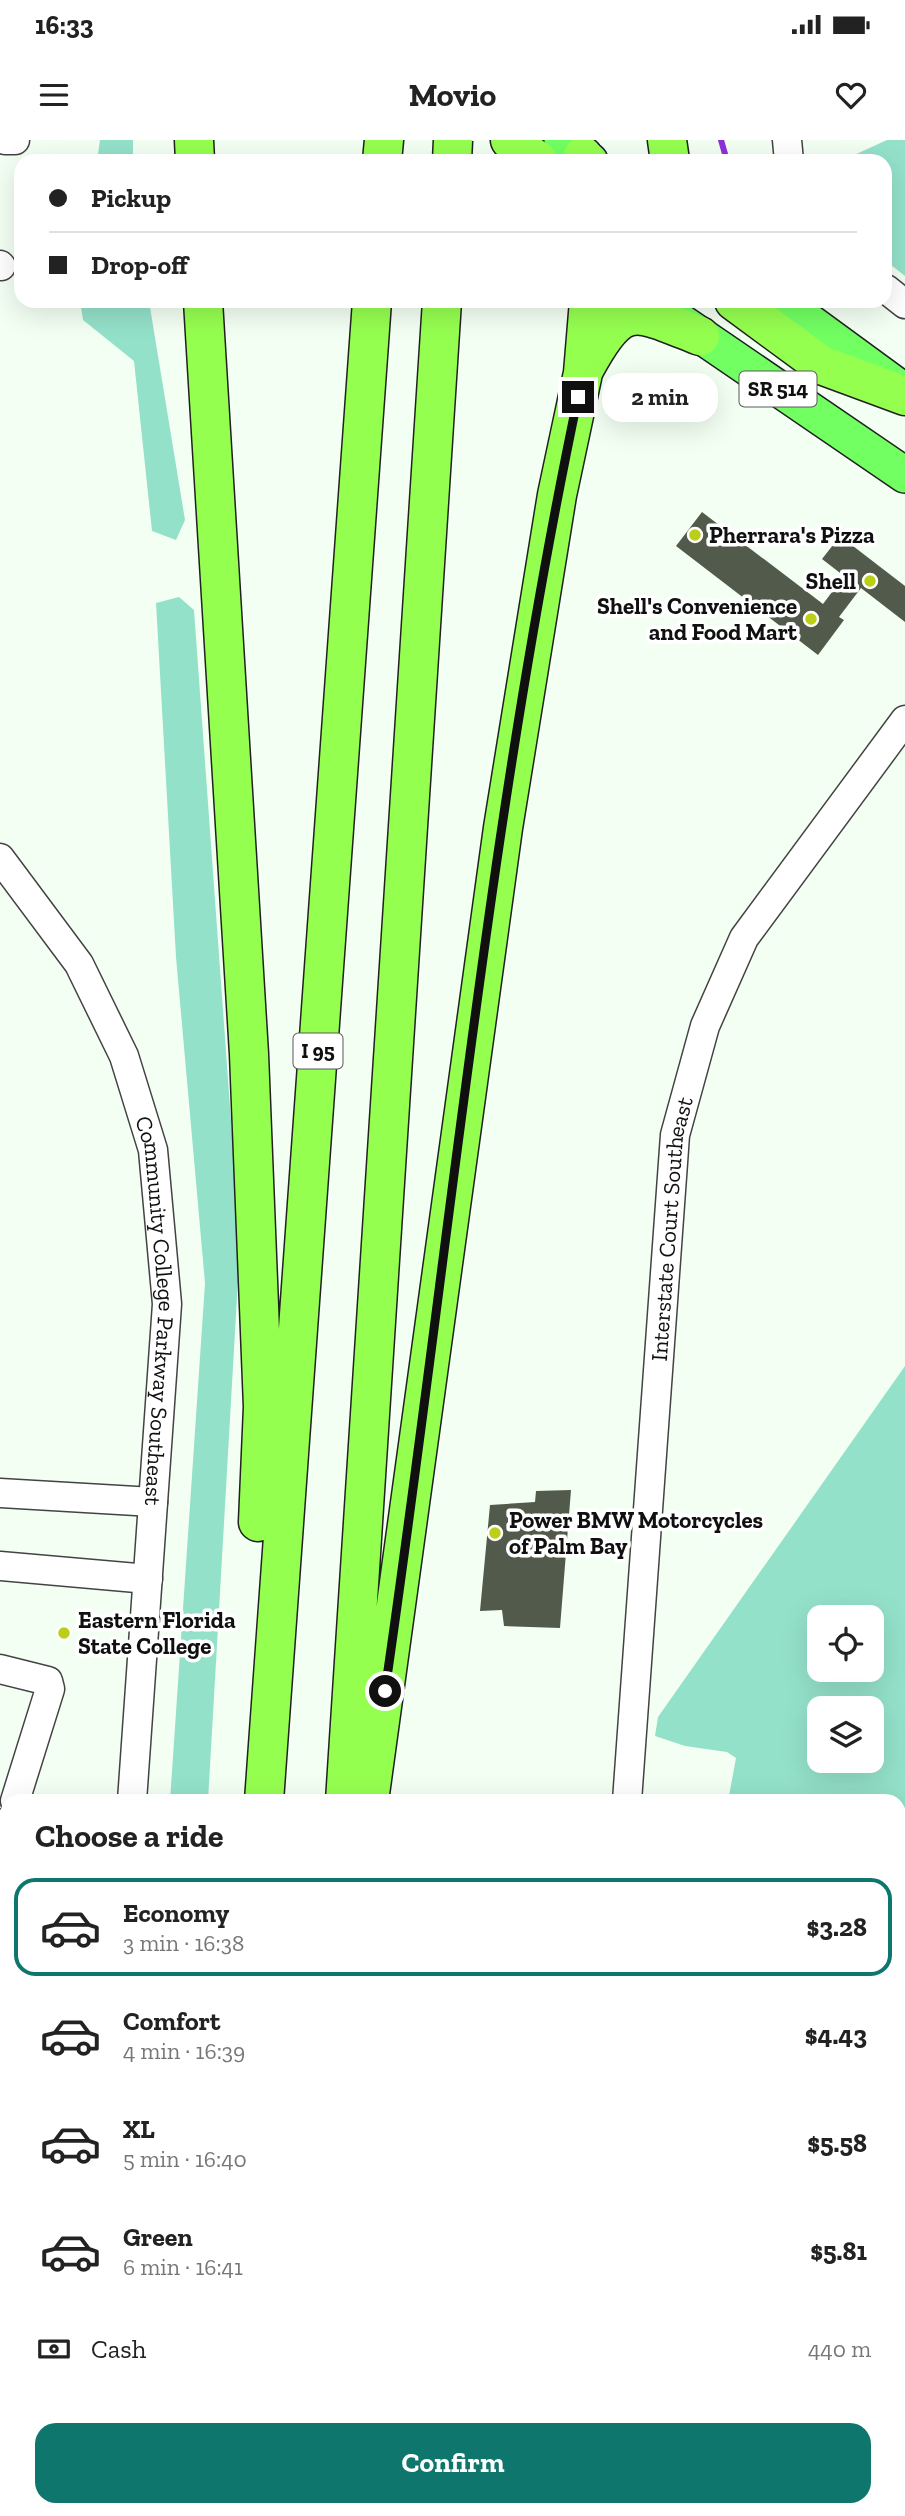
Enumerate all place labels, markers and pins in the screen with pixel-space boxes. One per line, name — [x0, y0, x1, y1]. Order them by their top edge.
place label: Pherrara's Pizza — [709, 521, 875, 549]
marker: Pherrara's Pizza — [687, 527, 703, 543]
place label: Shell — [806, 567, 856, 595]
marker: Shell — [862, 573, 878, 589]
place label: Shell's Convenience and Food Mart — [597, 592, 798, 646]
marker: Shell's Convenience and Food Mart — [803, 611, 819, 627]
place label: Power BMW Motorcycles of Palm Bay — [509, 1506, 763, 1560]
marker: Power BMW Motorcycles of Palm Bay — [487, 1525, 503, 1541]
place label: Eastern Florida State College — [78, 1606, 236, 1660]
marker: Eastern Florida State College — [56, 1625, 72, 1641]

